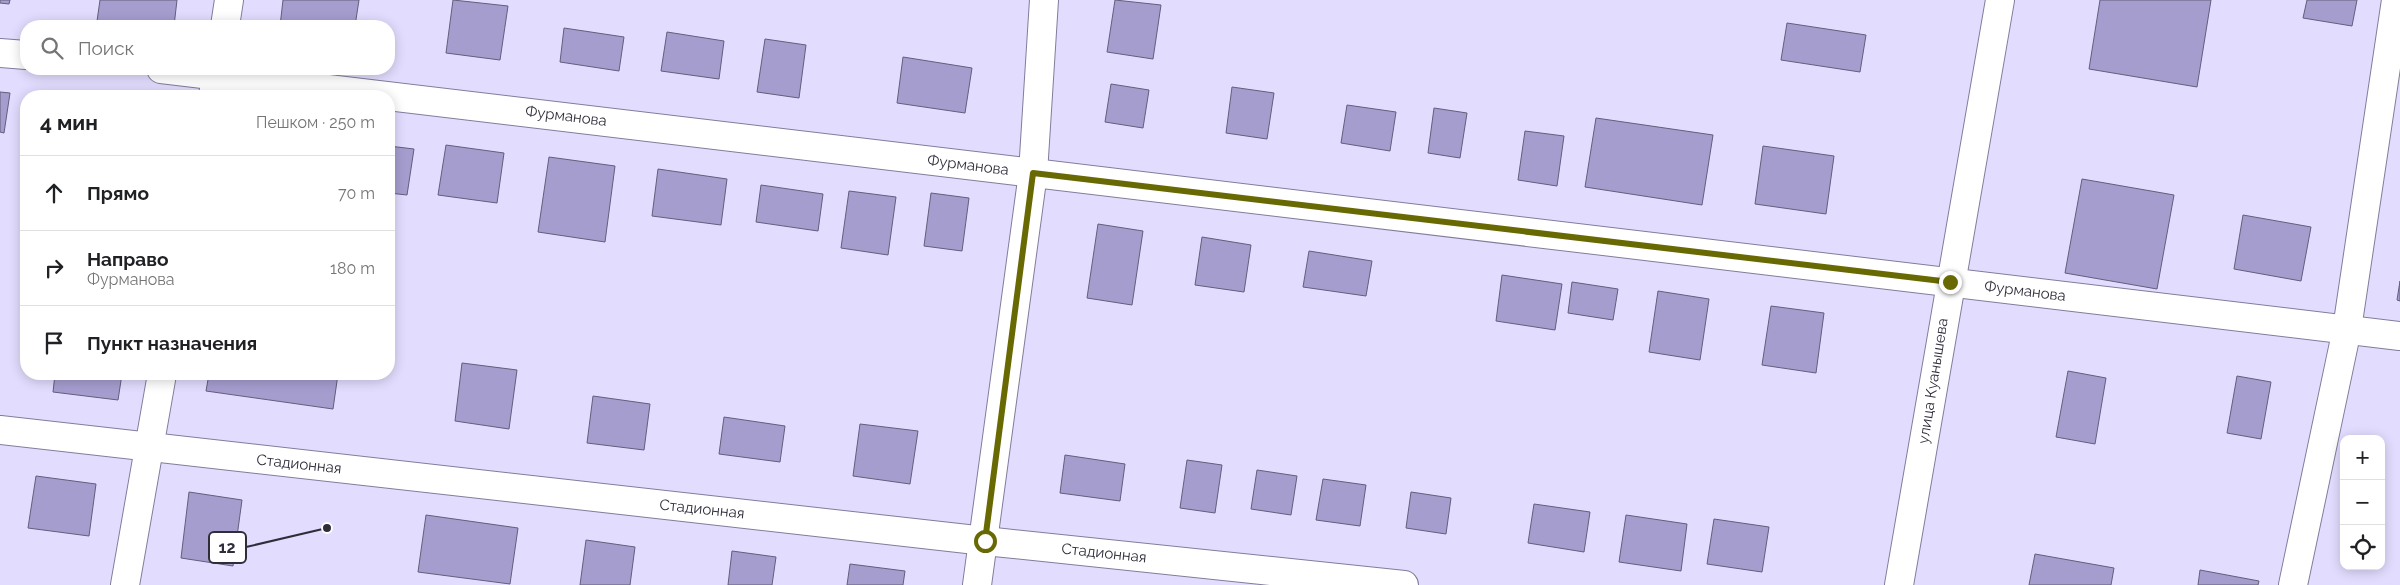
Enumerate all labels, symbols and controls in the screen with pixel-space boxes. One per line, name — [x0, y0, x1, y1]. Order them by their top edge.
search box — [20, 20, 395, 75]
icon: search — [38, 34, 66, 62]
text: Поиск — [78, 37, 134, 59]
street label: Фурманова — [524, 102, 608, 130]
text: 4 мин — [40, 110, 98, 135]
text: Пешком · 250 m — [256, 113, 375, 132]
street label: Фурманова — [926, 151, 1010, 179]
icon: ahead — [40, 179, 68, 207]
text: Прямо — [87, 182, 149, 204]
text: 70 m — [338, 184, 375, 203]
text: Направо — [87, 248, 168, 270]
icon: right — [40, 254, 68, 282]
text: 180 m — [330, 259, 375, 278]
text: Фурманова — [87, 270, 175, 289]
route end — [1939, 271, 1962, 294]
street label: Фурманова — [1983, 277, 2067, 305]
street label: улица Куанышева — [1914, 317, 1952, 445]
icon: arrive — [40, 329, 68, 357]
text: Пункт назначения — [87, 332, 257, 354]
map controls — [2340, 435, 2385, 570]
button: + — [2340, 435, 2385, 480]
street label: Стадионная — [256, 451, 342, 477]
button: − — [2340, 480, 2385, 525]
street label: Стадионная — [659, 496, 745, 522]
button: locate — [2340, 525, 2385, 570]
route start — [974, 530, 997, 553]
callout: 12 — [209, 532, 246, 563]
text: 12 — [219, 538, 235, 557]
street label: Стадионная — [1061, 540, 1147, 566]

